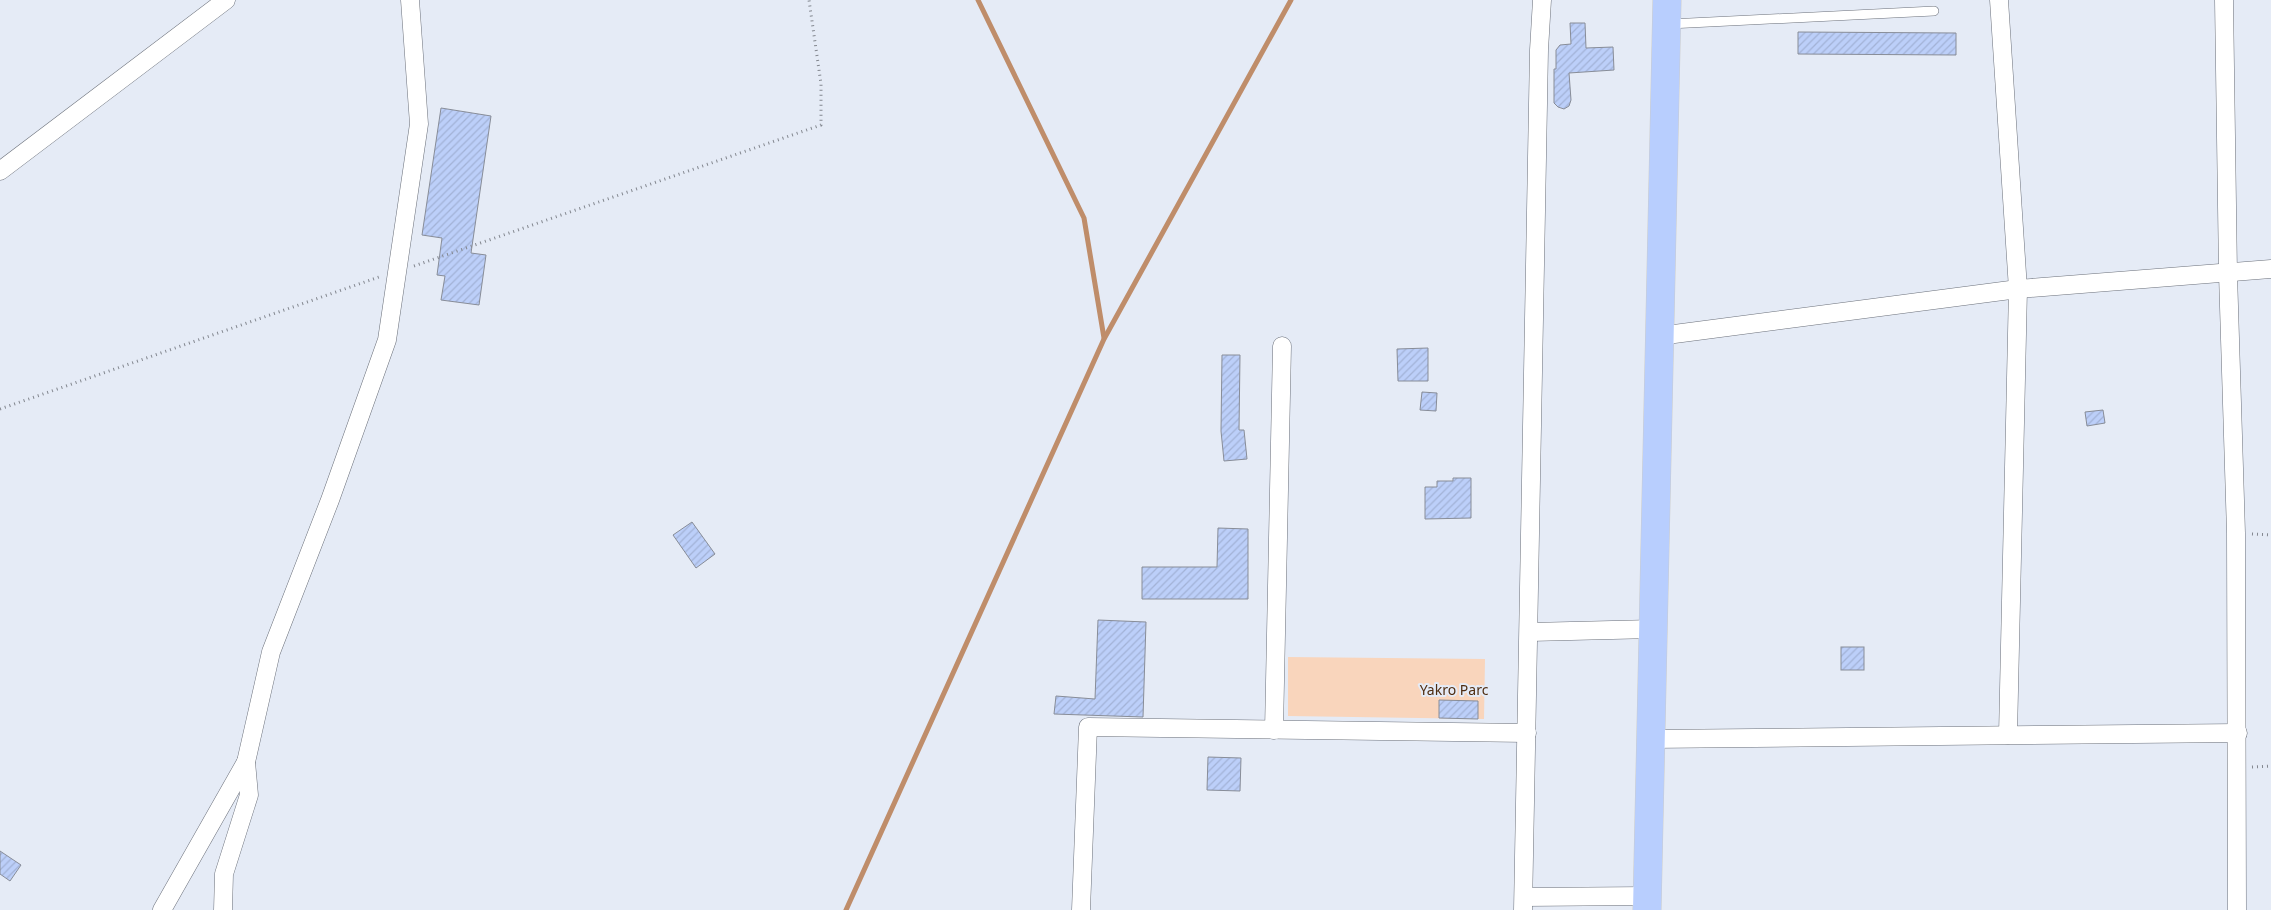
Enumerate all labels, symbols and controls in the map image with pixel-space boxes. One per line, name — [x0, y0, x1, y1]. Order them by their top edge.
park label: Yakro Parc — [1420, 680, 1489, 699]

